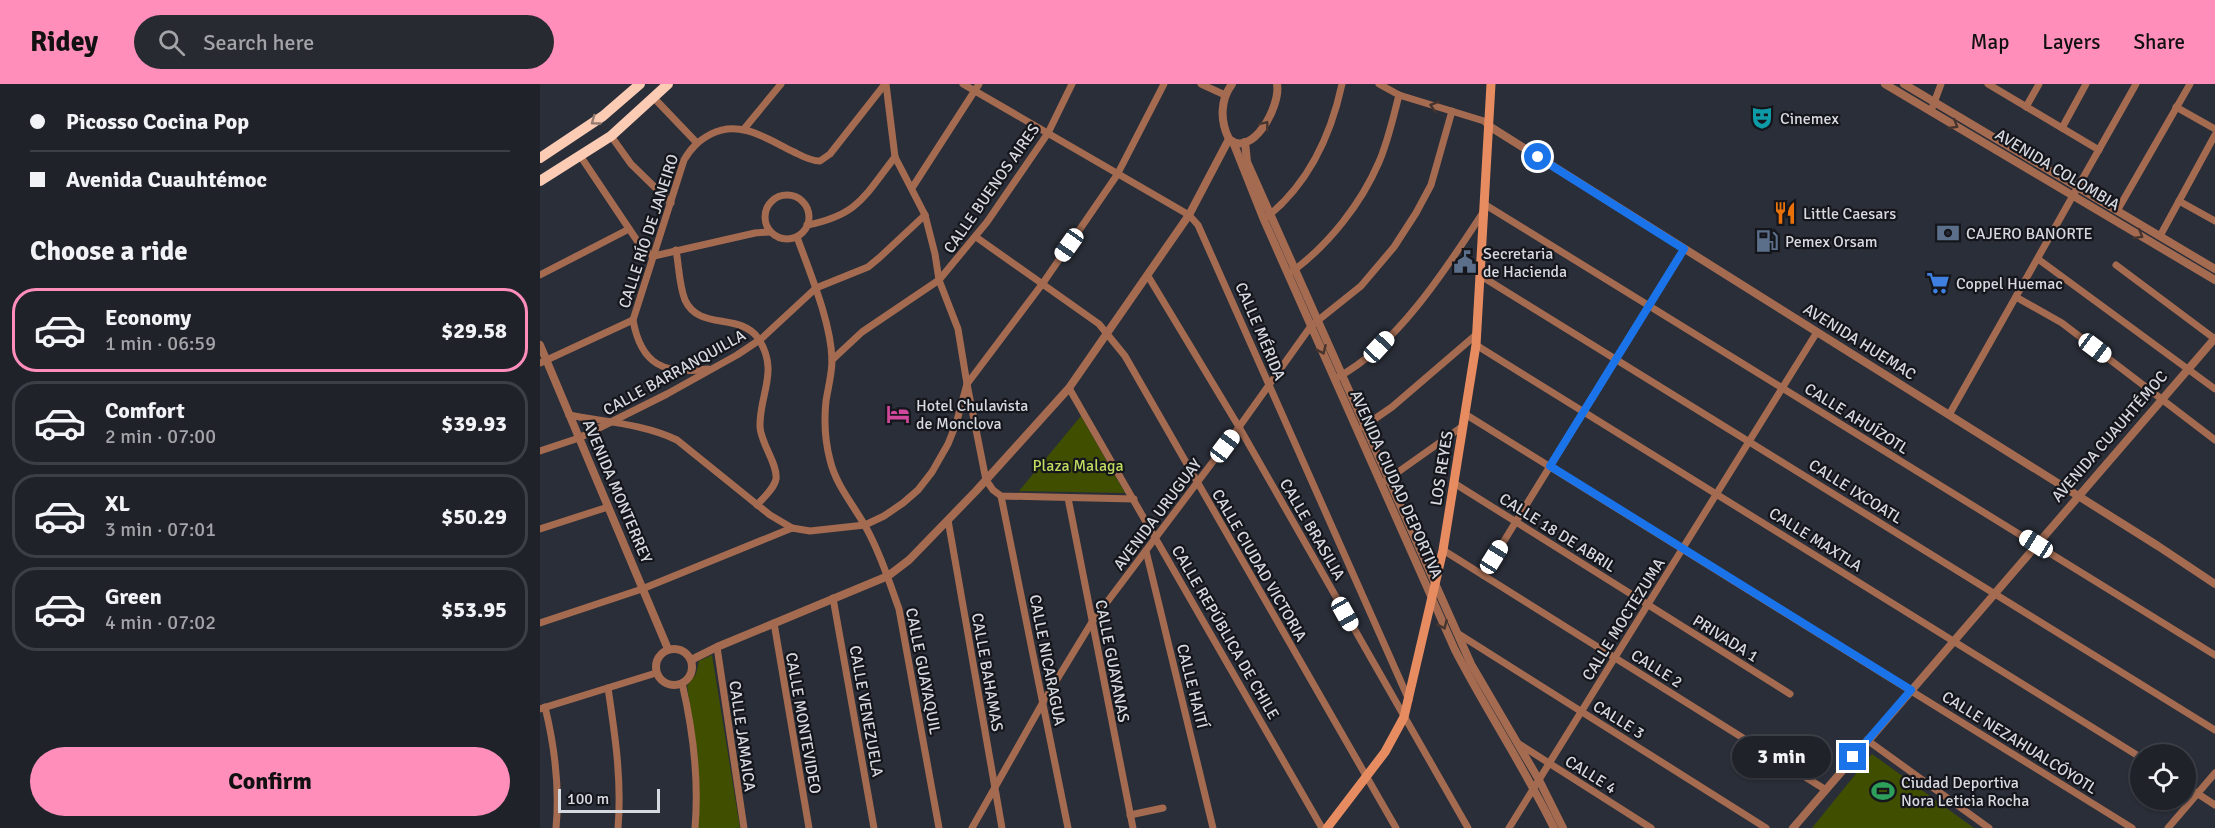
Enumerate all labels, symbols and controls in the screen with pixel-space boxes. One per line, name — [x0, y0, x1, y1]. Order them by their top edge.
search box — [134, 15, 554, 69]
text: Ridey — [30, 25, 98, 59]
icon: search — [155, 26, 188, 59]
text: Search here — [203, 29, 314, 56]
text: Map — [1971, 29, 2009, 55]
text: Layers — [2042, 29, 2100, 55]
text: Share — [2133, 29, 2185, 55]
one-way arrow — [1430, 101, 1440, 113]
theatre icon: Cinemex — [1749, 105, 1775, 131]
text: Picosso Cocina Pop — [66, 108, 249, 135]
place label: Cinemex — [1780, 109, 1839, 129]
one-way arrow — [591, 114, 602, 125]
one-way arrow — [1948, 117, 1958, 129]
street label: CALLE BUENOS AIRES — [940, 120, 1044, 257]
one-way arrow — [1257, 120, 1268, 131]
street label: AVENIDA COLOMBIA — [1992, 125, 2124, 215]
route start — [1524, 143, 1551, 170]
street label: CALLE RÍO DE JANEIRO — [615, 152, 683, 311]
text: Avenida Cuauhtémoc — [66, 166, 267, 193]
restaurant icon: Little Caesars — [1772, 200, 1798, 226]
place label: Little Caesars — [1803, 204, 1896, 224]
bank icon: CAJERO BANORTE — [1935, 220, 1961, 246]
place label: CAJERO BANORTE — [1966, 224, 2093, 244]
car — [1051, 225, 1087, 265]
fuel station icon: Pemex Orsam — [1754, 228, 1780, 254]
one-way arrow — [2133, 228, 2143, 239]
place label: Pemex Orsam — [1785, 232, 1878, 252]
text: Choose a ride — [30, 235, 188, 268]
place label: Secretaria de Hacienda — [1483, 244, 1567, 282]
public building icon: Secretaria de Hacienda — [1452, 249, 1478, 275]
supermarket icon: Coppel Huemac — [1925, 270, 1951, 296]
place label: Coppel Huemac — [1956, 274, 2063, 294]
street label: CALLE MÉRIDA — [1230, 279, 1290, 384]
street label: AVENIDA HUEMAC — [1799, 299, 1920, 385]
icon: car — [33, 303, 87, 357]
text: Economy — [105, 304, 191, 331]
text: $29.58 — [441, 317, 507, 344]
street label: CALLE BARRANQUILLA — [600, 325, 749, 420]
car — [1360, 328, 1398, 366]
car — [2075, 330, 2115, 366]
text: 1 min · 06:59 — [105, 331, 216, 356]
one-way arrow — [1314, 344, 1326, 355]
street label: AVENIDA CUAUHTÉMOC — [2047, 367, 2172, 506]
street label: CALLE AHUÍZOTL — [1801, 379, 1912, 459]
street label: AVENIDA CIUDAD DEPORTIVA — [1345, 387, 1447, 582]
icon: car — [33, 396, 87, 450]
place label: Hotel Chulavista de Monclova — [916, 396, 1028, 434]
text: Comfort — [105, 397, 185, 424]
hotel icon: Hotel Chulavista de Monclova — [885, 401, 911, 427]
text: $39.93 — [441, 410, 507, 437]
street label: AVENIDA MONTERREY — [578, 417, 656, 566]
text: 2 min · 07:00 — [105, 424, 216, 449]
car — [1207, 426, 1243, 466]
street label: LOS REYES — [1426, 429, 1458, 507]
street label: AVENIDA URUGUAY — [1109, 455, 1206, 574]
street label: CALLE IXCOATL — [1805, 455, 1906, 529]
park label: Plaza Malaga — [1032, 456, 1124, 476]
street label: CALLE BRASILIA — [1275, 475, 1349, 584]
street label: CALLE CIUDAD VICTORIA — [1207, 486, 1311, 646]
icon: car — [33, 489, 87, 543]
street label: CALLE 18 DE ABRIL — [1495, 489, 1620, 577]
text: XL — [105, 490, 130, 517]
text: $50.29 — [441, 503, 507, 530]
street label: CALLE MAXTLA — [1765, 503, 1866, 577]
text: 3 min · 07:01 — [105, 517, 216, 542]
car — [2016, 527, 2056, 561]
car — [1477, 537, 1511, 577]
street label: CALLE REPÚBLICA DE CHILE — [1167, 542, 1283, 723]
street label: CALLE MOCTEZUMA — [1578, 554, 1670, 685]
icon: car — [33, 582, 87, 636]
text: Green — [105, 583, 162, 610]
street label: CALLE NICARAGUA — [1025, 593, 1070, 728]
car — [1328, 594, 1362, 634]
text: $53.95 — [441, 596, 507, 623]
street label: CALLE GUAYANAS — [1090, 598, 1134, 724]
street label: CALLE GUAYAQUIL — [901, 606, 945, 736]
text: 4 min · 07:02 — [105, 610, 216, 635]
street label: CALLE BAHAMAS — [967, 611, 1007, 733]
street label: PRIVADA 1 — [1689, 611, 1762, 667]
one-way arrow — [1436, 618, 1448, 629]
street label: CALLE HAITÍ — [1172, 642, 1212, 731]
street label: CALLE VENEZUELA — [845, 644, 887, 779]
street label: CALLE 2 — [1627, 645, 1686, 692]
street label: CALLE MONTEVIDEO — [781, 651, 825, 796]
street label: CALLE JAMAICA — [724, 679, 760, 793]
street label: CALLE NEZAHUALCÓYOTL — [1938, 687, 2101, 799]
street label: CALLE 3 — [1589, 696, 1648, 743]
callout: 3 min — [1733, 736, 1832, 778]
route end — [1839, 743, 1866, 770]
text: 3 min — [1757, 744, 1806, 769]
map controls — [2130, 744, 2196, 810]
button: locate — [2130, 744, 2196, 810]
button: Confirm — [30, 747, 510, 816]
street label: CALLE 4 — [1561, 751, 1620, 799]
place label: Ciudad Deportiva Nora Leticia Rocha — [1901, 773, 2029, 811]
sports icon: Ciudad Deportiva Nora Leticia Rocha — [1870, 778, 1896, 804]
scale bar — [558, 786, 660, 814]
text: 100 m — [567, 789, 609, 809]

